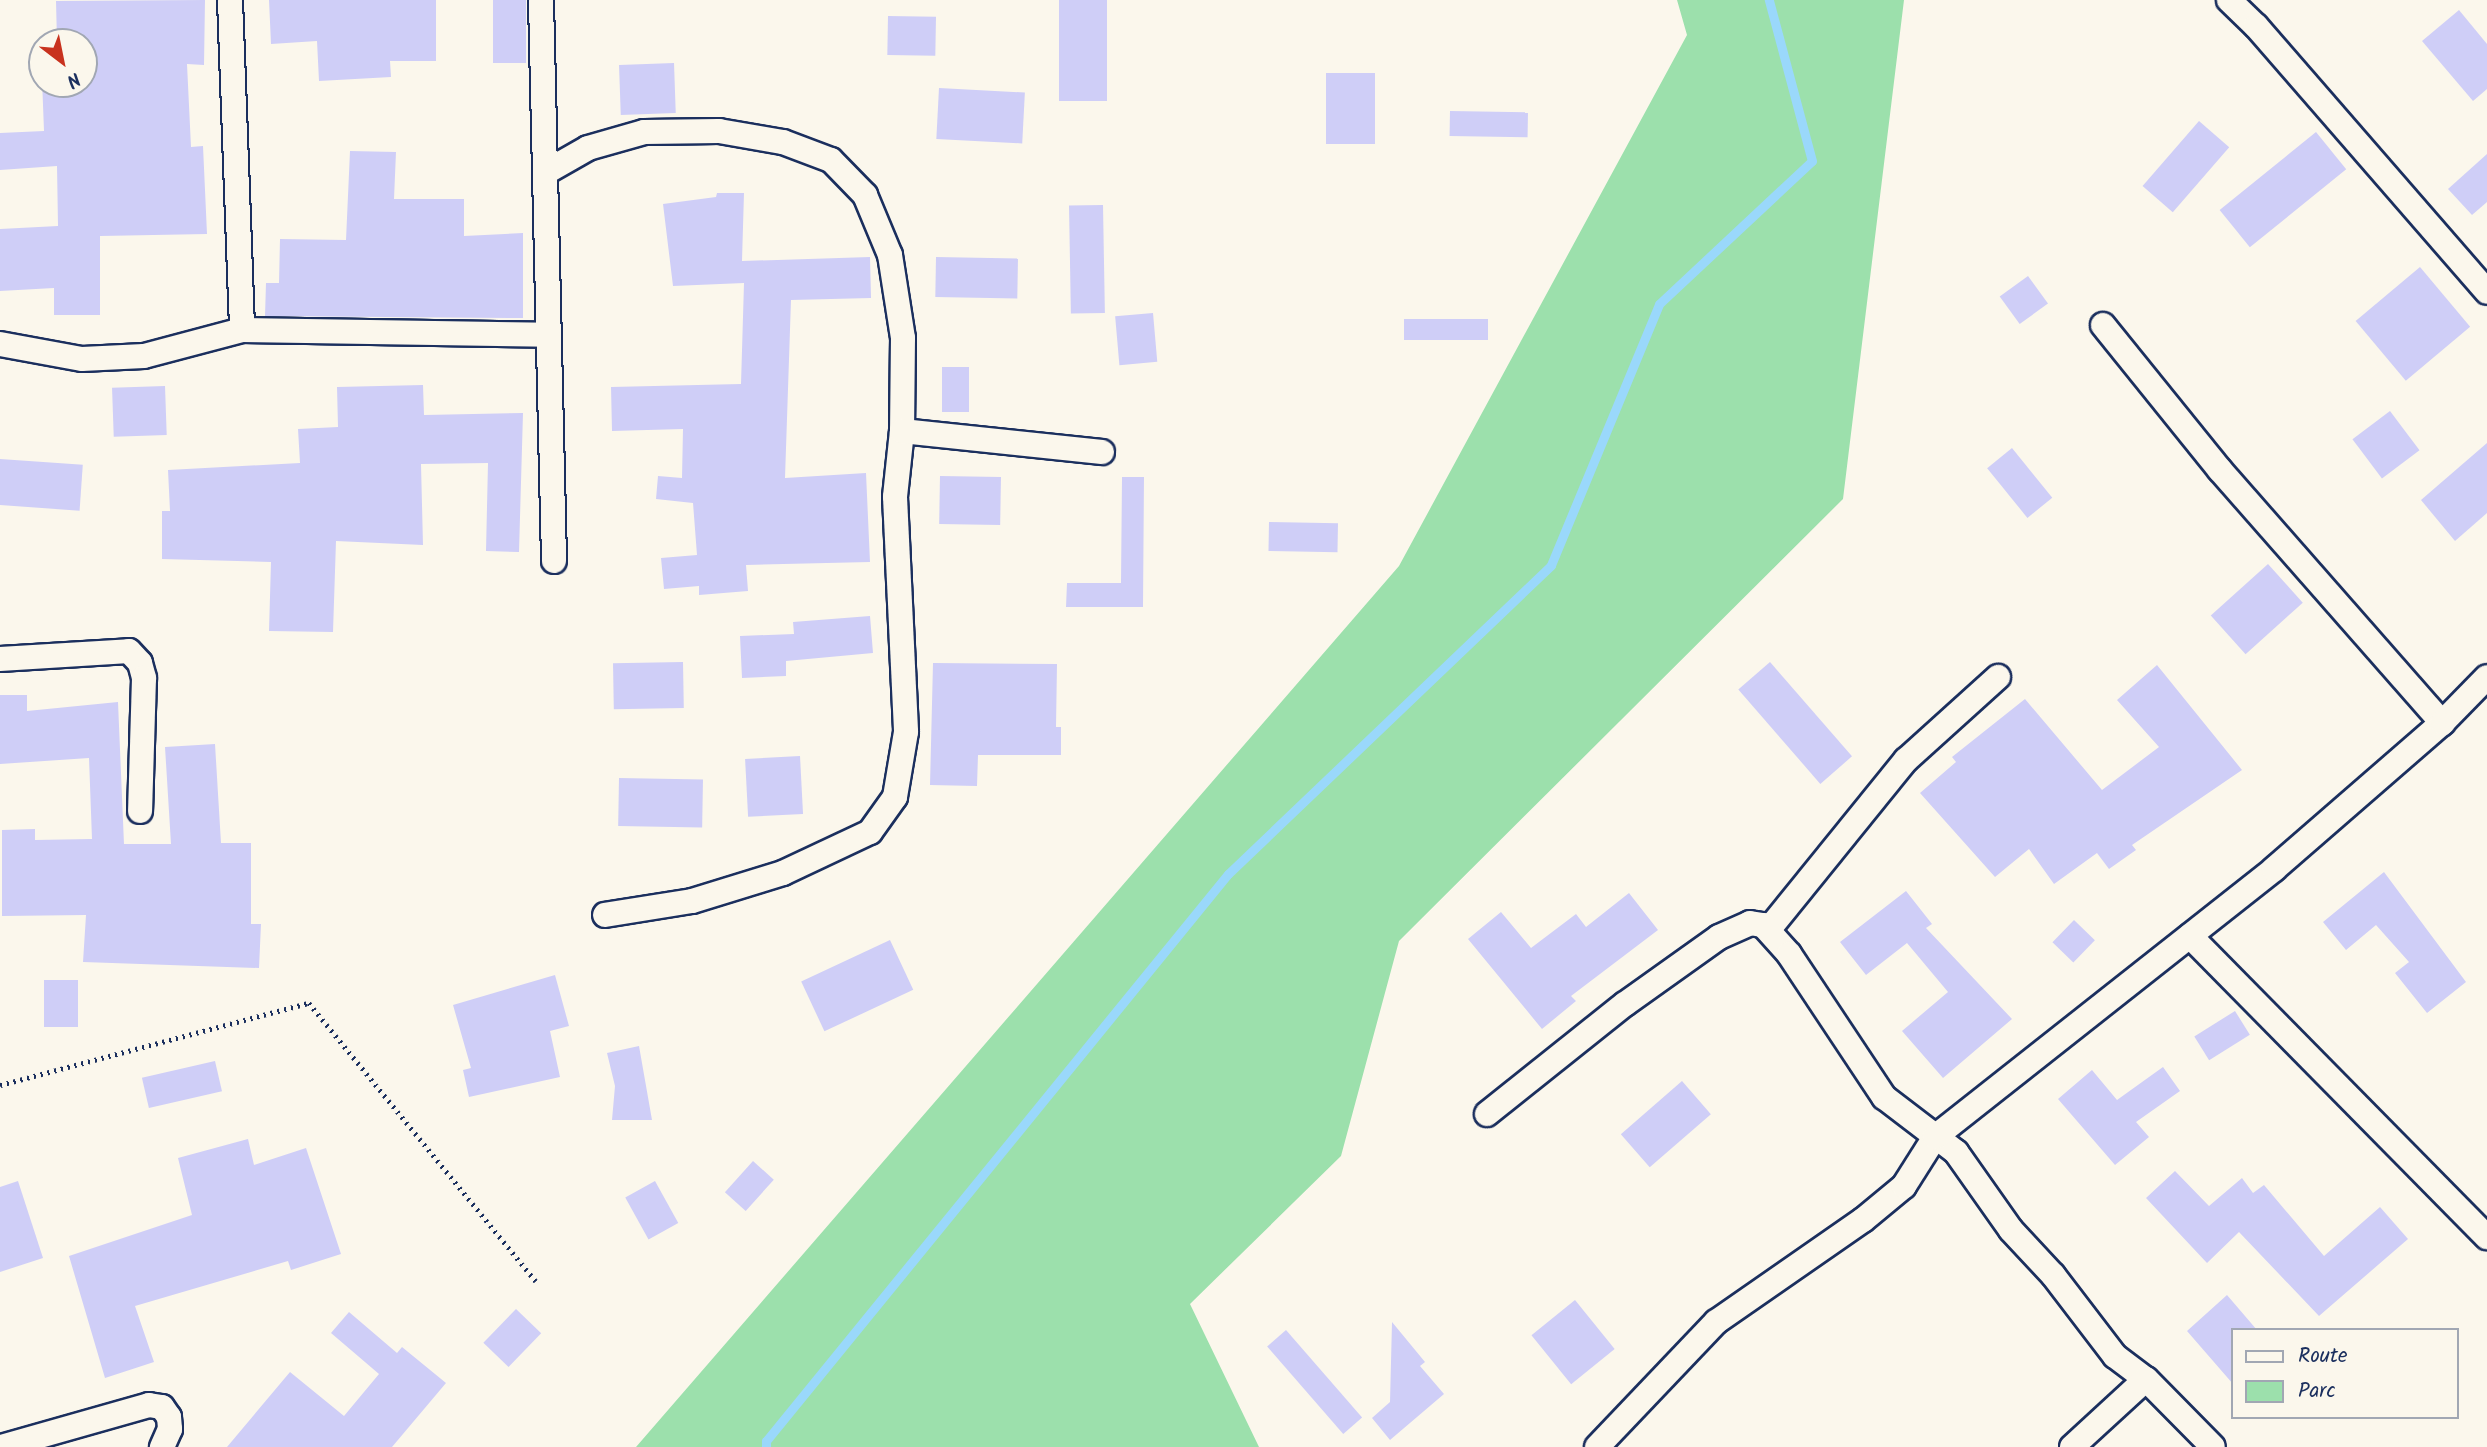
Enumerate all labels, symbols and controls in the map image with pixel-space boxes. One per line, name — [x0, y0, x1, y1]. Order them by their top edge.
north arrow — [28, 28, 98, 98]
text: N — [60, 63, 86, 95]
legend — [2232, 1328, 2459, 1419]
text: Route — [2298, 1340, 2347, 1373]
text: Parc — [2298, 1375, 2336, 1408]

